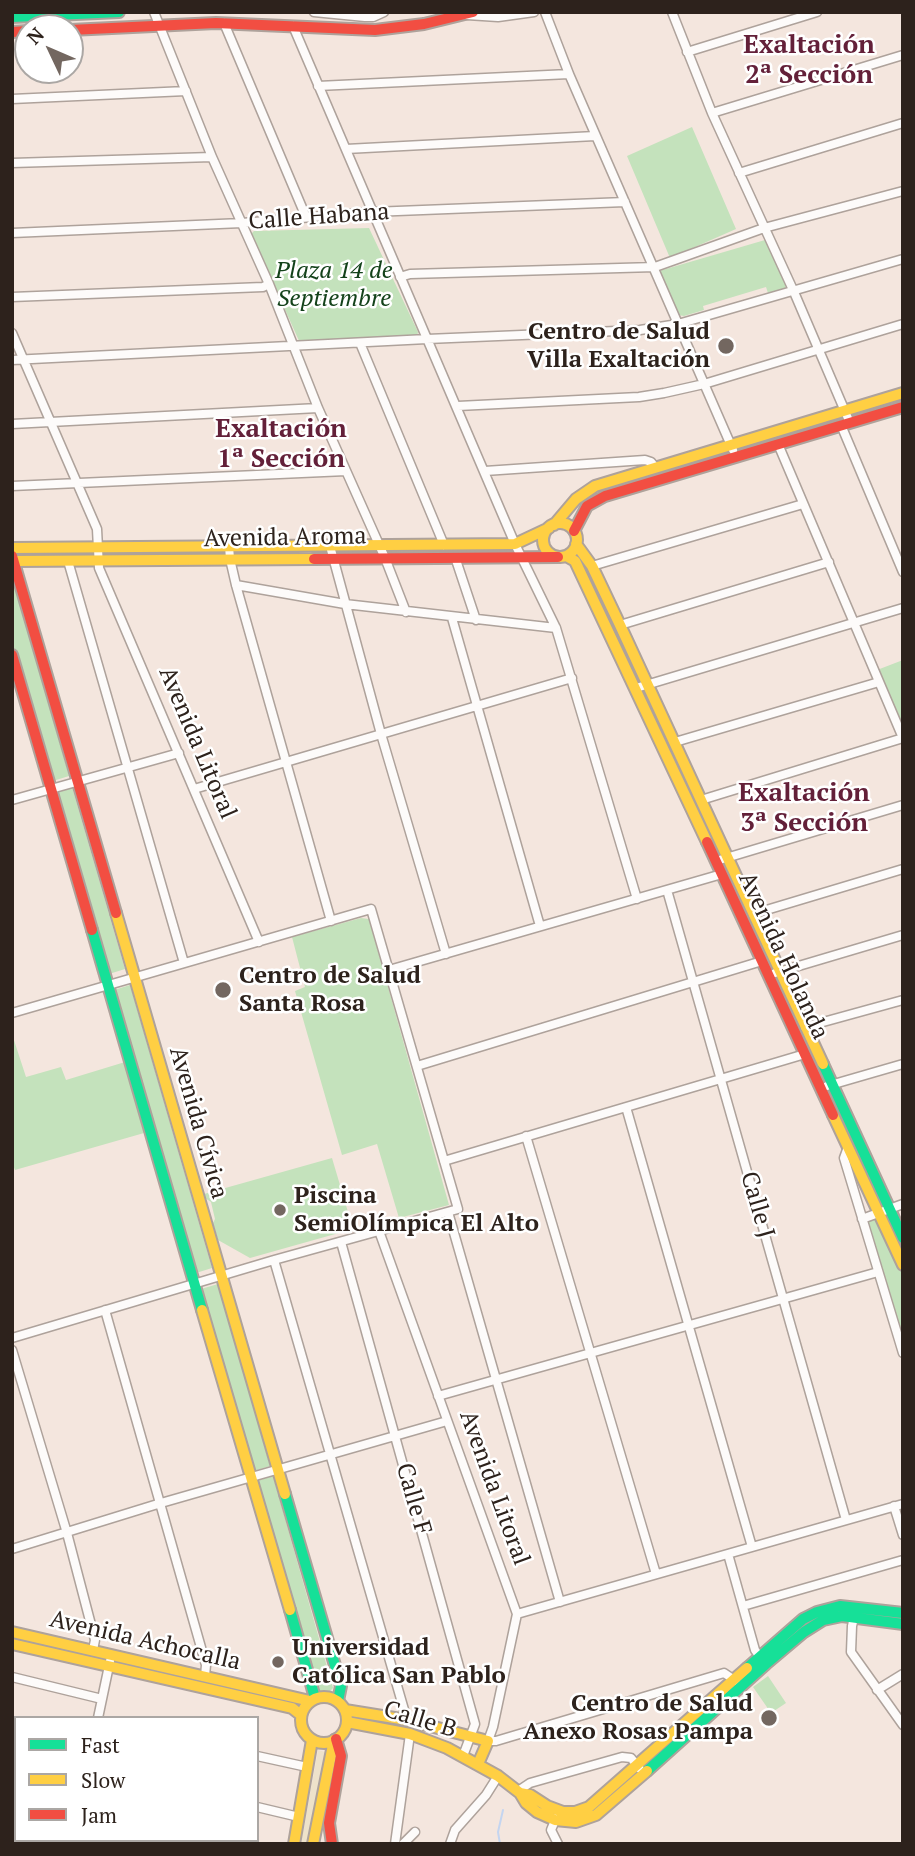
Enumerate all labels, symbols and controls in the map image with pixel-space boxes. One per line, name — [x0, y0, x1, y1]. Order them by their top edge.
north arrow — [14, 14, 84, 84]
text: N — [21, 22, 49, 49]
district label: Exaltación 2ª Sección — [743, 30, 875, 92]
street label: Calle Habana — [248, 198, 390, 236]
park label: Plaza 14 de Septiembre — [275, 257, 393, 313]
place label: Centro de Salud Villa Exaltación — [527, 318, 710, 374]
marker: Centro de Salud Villa Exaltación — [716, 336, 736, 356]
district label: Exaltación 1ª Sección — [215, 414, 347, 476]
street label: Avenida Aroma — [203, 522, 367, 554]
street label: Avenida Litoral — [152, 663, 242, 823]
district label: Exaltación 3ª Sección — [738, 778, 870, 840]
street label: Avenida Holanda — [732, 868, 834, 1044]
place label: Centro de Salud Santa Rosa — [239, 962, 421, 1018]
marker: Centro de Salud Santa Rosa — [213, 980, 233, 1000]
street label: Avenida Cívica — [163, 1044, 233, 1202]
street label: Calle J — [734, 1168, 780, 1242]
place label: Piscina SemiOlímpica El Alto — [294, 1182, 539, 1238]
marker: Piscina SemiOlímpica El Alto — [272, 1202, 288, 1218]
street label: Avenida Litoral — [453, 1407, 535, 1569]
street label: Calle F — [389, 1460, 437, 1538]
street label: Avenida Achocalla — [47, 1605, 243, 1677]
place label: Universidad Católica San Pablo — [292, 1634, 506, 1690]
marker: Universidad Católica San Pablo — [270, 1654, 286, 1670]
place label: Centro de Salud Anexo Rosas Pampa — [523, 1690, 753, 1746]
street label: Calle B — [380, 1695, 460, 1745]
marker: Centro de Salud Anexo Rosas Pampa — [759, 1708, 779, 1728]
legend — [14, 1716, 259, 1842]
text: Fast — [81, 1731, 120, 1759]
text: Slow — [81, 1766, 125, 1794]
text: Jam — [81, 1801, 117, 1829]

